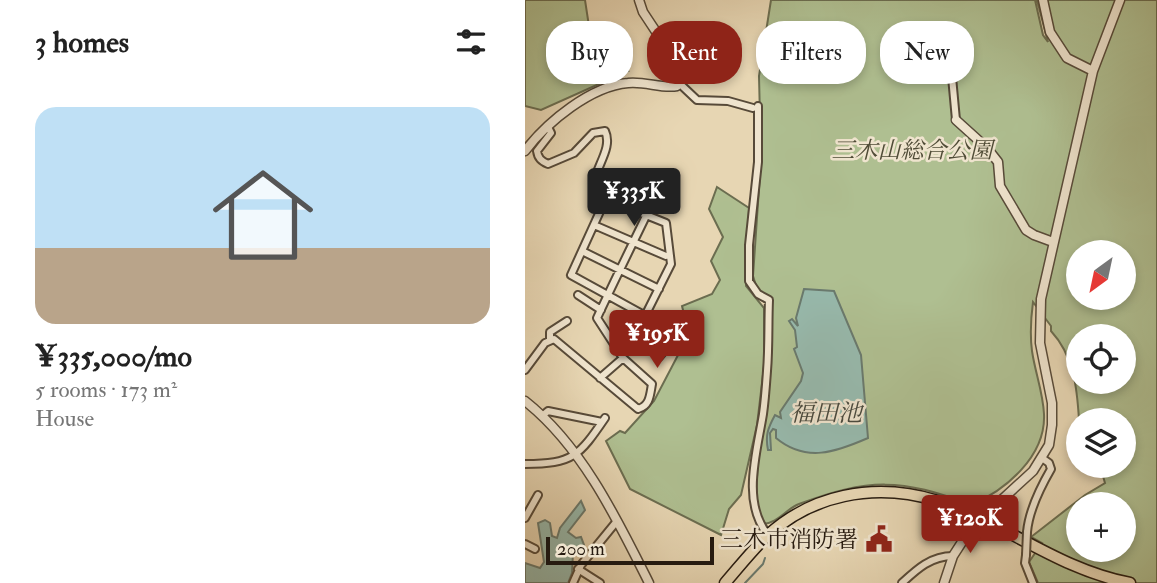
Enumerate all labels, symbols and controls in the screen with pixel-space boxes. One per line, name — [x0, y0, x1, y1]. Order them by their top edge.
chip: Buy — [546, 21, 633, 84]
chip: Rent — [647, 21, 742, 84]
chip: Filters — [756, 21, 866, 84]
chip: New — [880, 21, 974, 84]
icon: filters — [452, 23, 490, 61]
text: 3 homes — [35, 24, 129, 61]
park label: 三木山総合公園 — [832, 136, 997, 165]
icon: home — [200, 152, 326, 278]
pin: ¥335K — [585, 168, 683, 228]
text: ¥335K — [603, 176, 665, 205]
north arrow — [1066, 240, 1136, 310]
map controls — [1066, 240, 1136, 562]
pin: ¥195K — [608, 310, 706, 370]
text: ¥195K — [625, 318, 689, 347]
button: locate — [1066, 324, 1136, 394]
text: ¥335,000/mo — [35, 338, 192, 375]
text: 5 rooms · 173 m² — [35, 375, 177, 404]
water label: 福田池 — [790, 398, 865, 429]
text: House — [35, 404, 94, 433]
button: layers — [1066, 408, 1136, 478]
button: + — [1066, 492, 1136, 562]
pin: ¥120K — [921, 496, 1019, 555]
text: ¥120K — [937, 503, 1003, 532]
public building icon: 三木市消防署 — [864, 524, 894, 554]
place label: 三木市消防署 — [720, 525, 858, 554]
scale bar — [546, 534, 714, 566]
text: 200 m — [557, 537, 605, 561]

